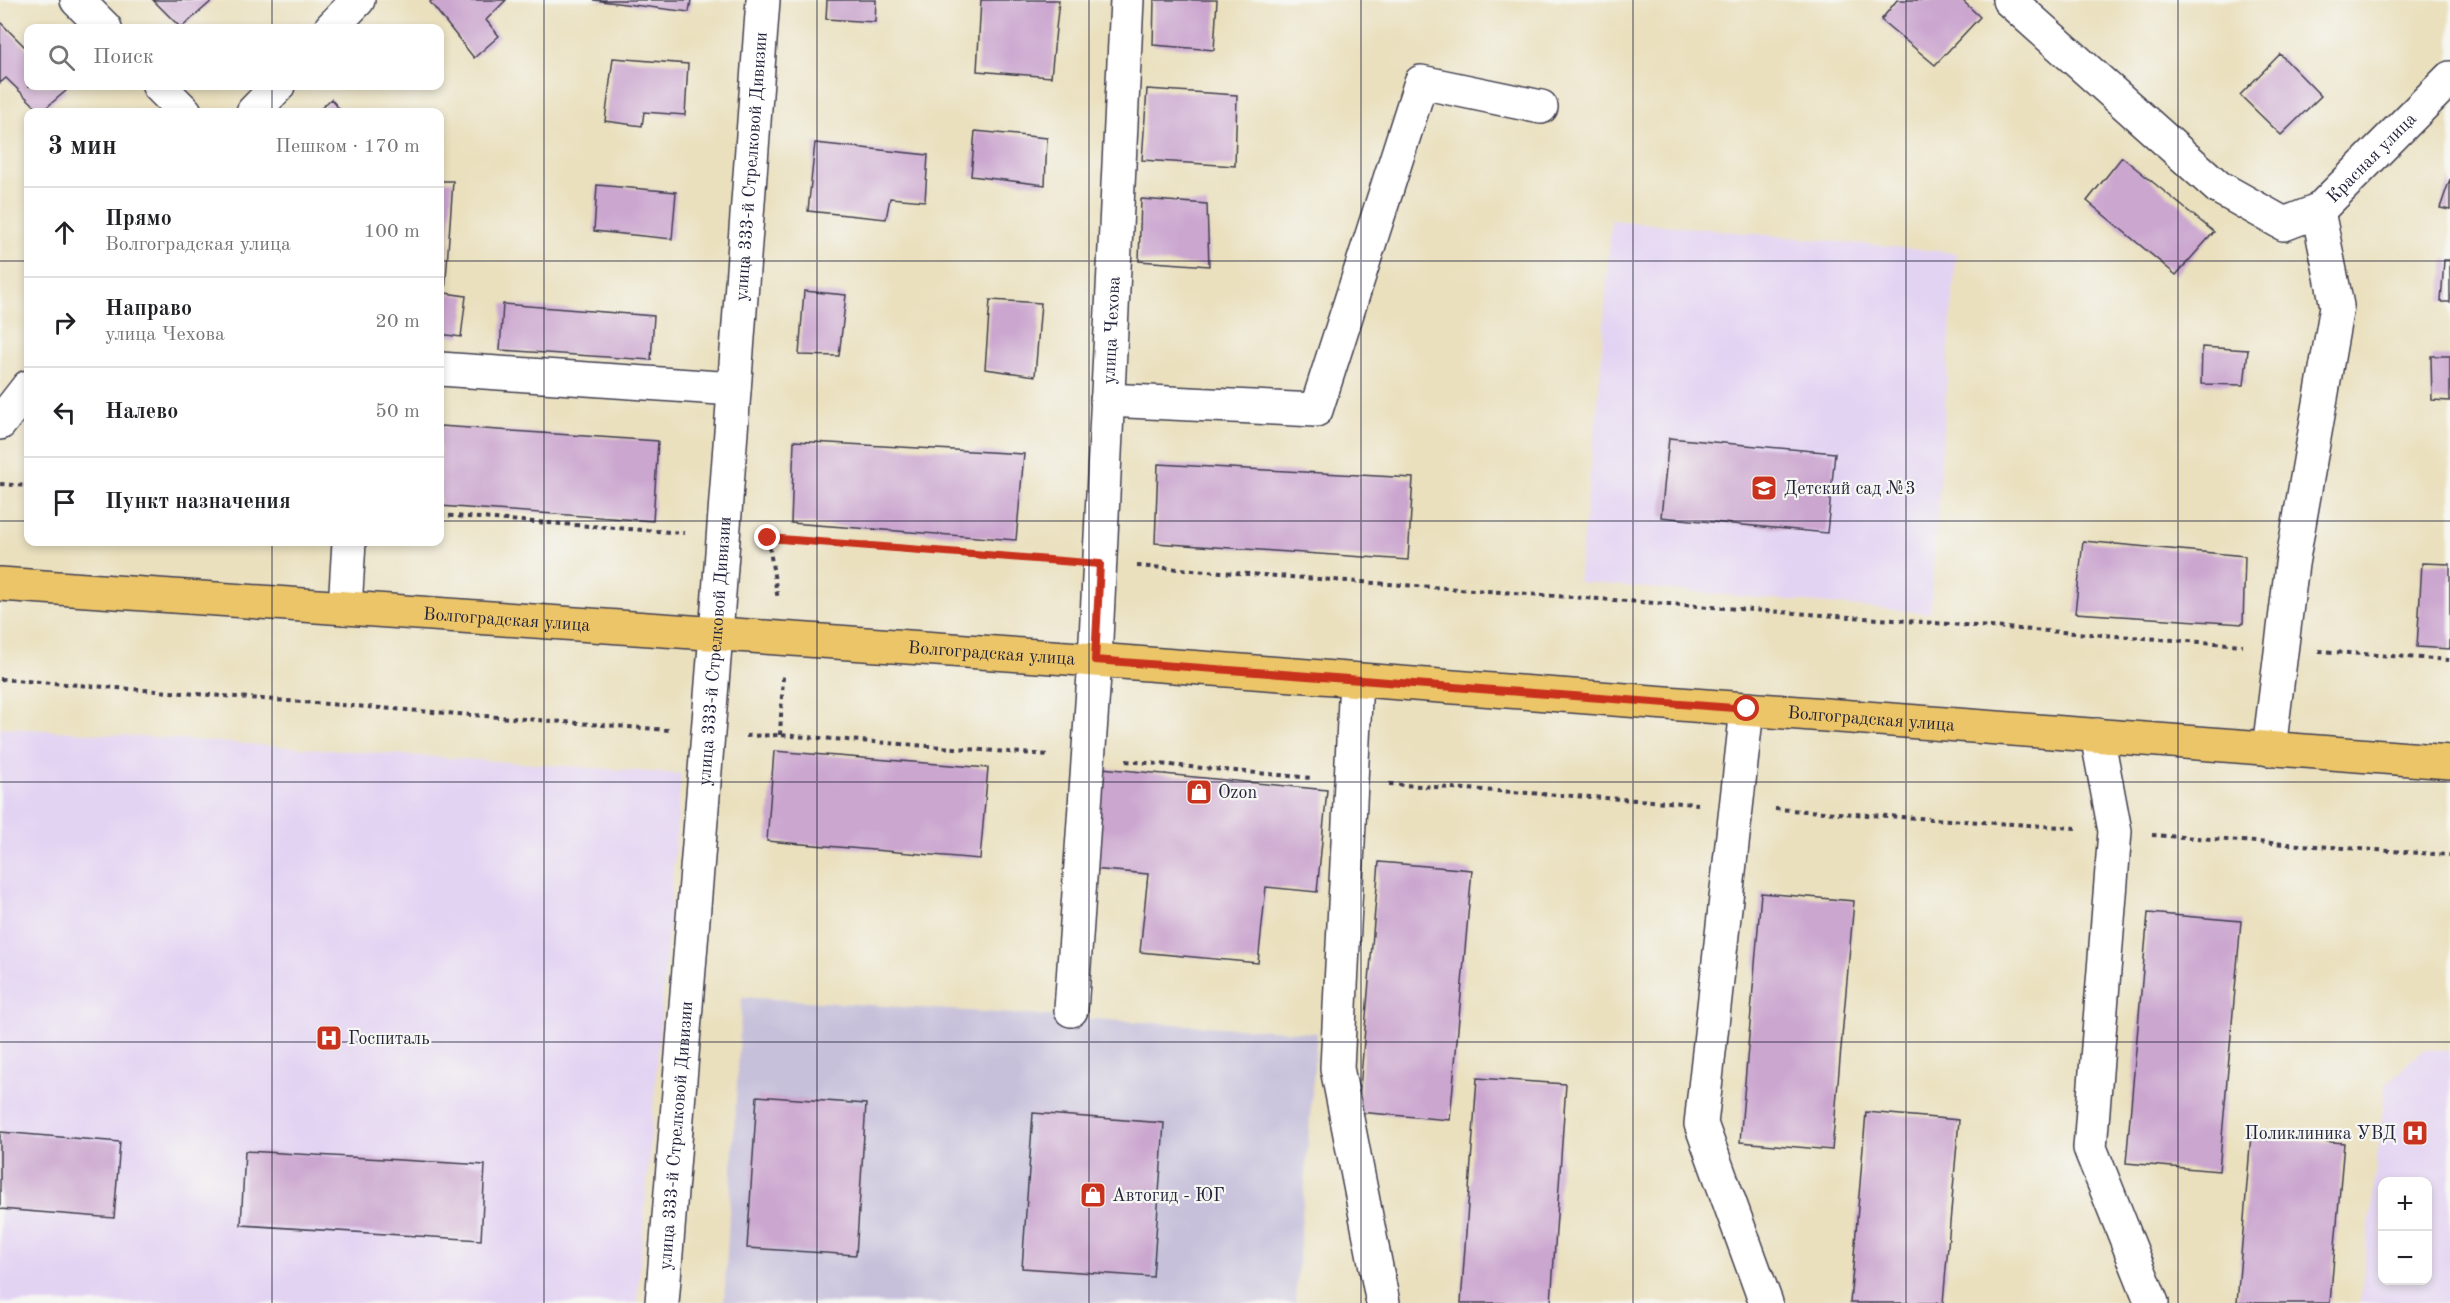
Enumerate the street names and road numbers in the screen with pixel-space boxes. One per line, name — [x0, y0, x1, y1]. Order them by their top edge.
street label: улица 333-й Стрелковой Дивизии — [733, 31, 771, 302]
street label: Красная улица — [2324, 110, 2420, 207]
street label: улица Чехова — [1100, 276, 1124, 385]
street label: улица 333-й Стрелковой Дивизии — [696, 516, 735, 786]
street label: Волгоградская улица — [423, 605, 591, 635]
street label: Волгоградская улица — [907, 639, 1076, 669]
street label: Волгоградская улица — [1787, 704, 1955, 735]
street label: улица 333-й Стрелковой Дивизии — [657, 1000, 696, 1271]

